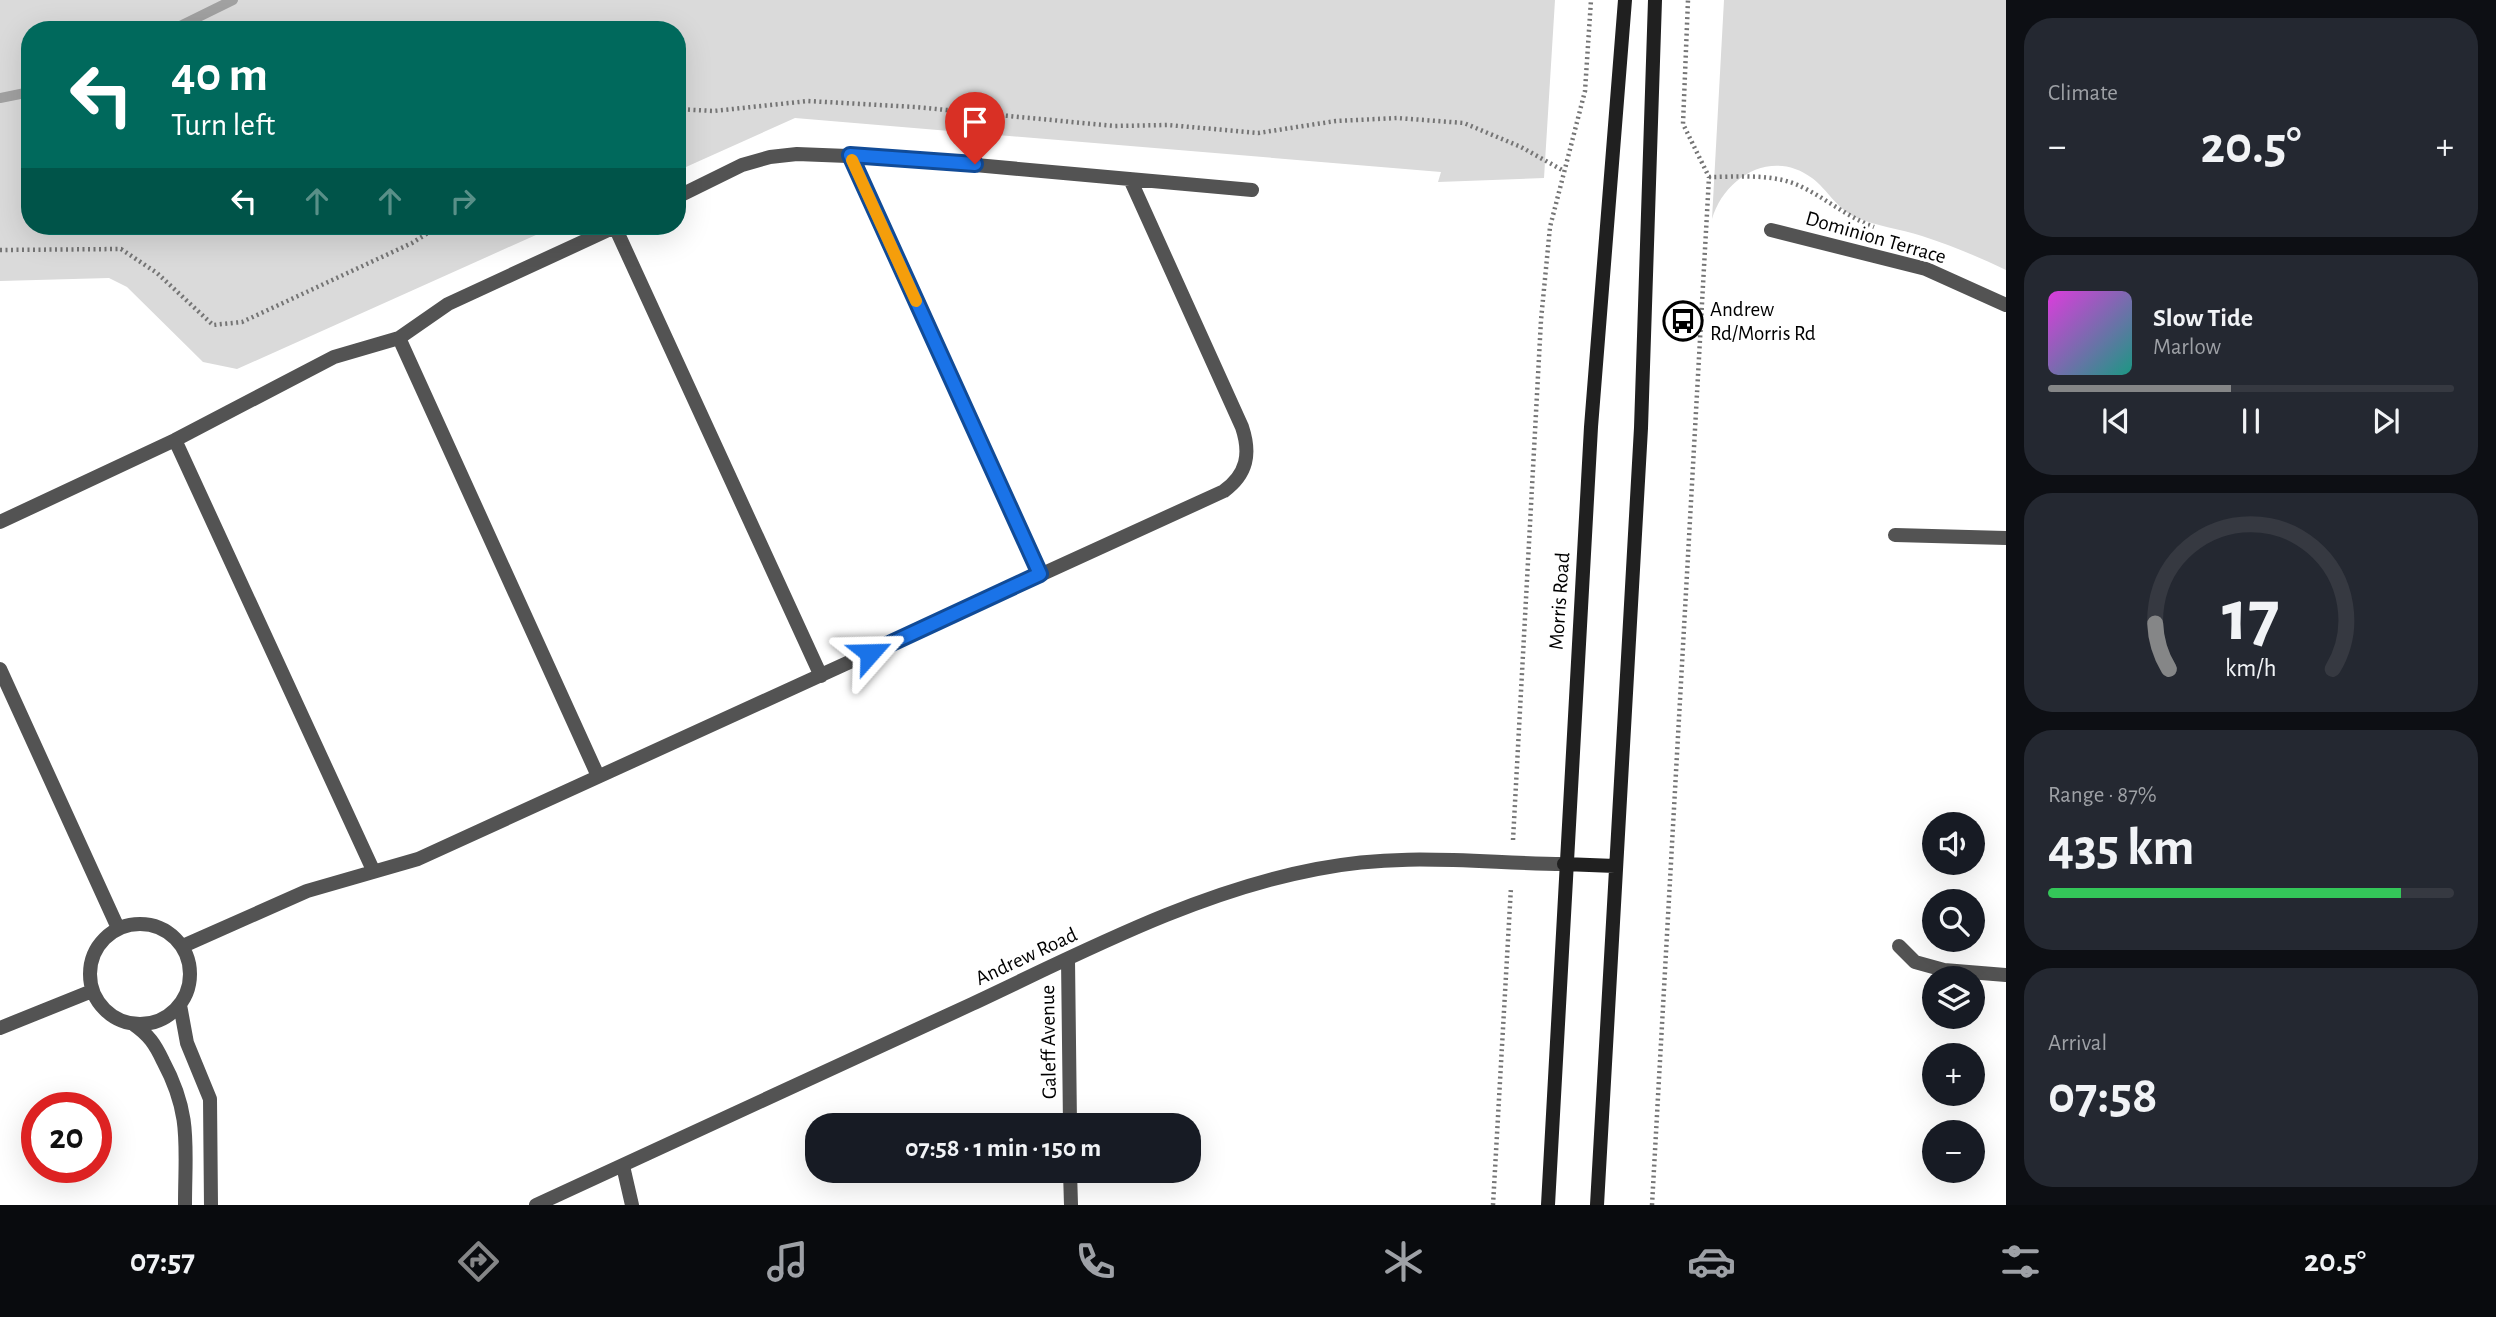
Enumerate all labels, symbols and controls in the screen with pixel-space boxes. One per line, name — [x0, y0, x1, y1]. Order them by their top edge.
icon: left — [56, 49, 147, 140]
text: 40 m — [171, 51, 268, 100]
text: Climate — [2048, 82, 2118, 105]
pin — [945, 92, 1005, 164]
icon: arrive — [956, 103, 994, 141]
text: Turn left — [171, 109, 275, 141]
text: 20.5° — [2200, 120, 2302, 172]
text: − — [2048, 128, 2066, 166]
text: + — [2436, 128, 2454, 166]
icon: left — [225, 182, 263, 220]
icon: ahead — [298, 182, 336, 220]
icon: ahead — [371, 182, 409, 220]
icon: right — [444, 182, 482, 220]
street label: Dominion Terrace — [1803, 207, 1949, 268]
place label: Andrew Rd/Morris Rd — [1710, 299, 1816, 344]
bus stop icon: Andrew Rd/Morris Rd — [1662, 300, 1704, 342]
text: Slow Tide — [2153, 305, 2253, 331]
text: Marlow — [2153, 336, 2221, 359]
icon: previous — [2097, 402, 2135, 440]
icon: pause — [2232, 402, 2270, 440]
icon: next — [2367, 402, 2405, 440]
street label: Morris Road — [1546, 551, 1573, 651]
text: 17 — [2222, 581, 2280, 654]
position arrow — [833, 616, 907, 690]
text: km/h — [2225, 655, 2277, 680]
text: Range · 87% — [2048, 784, 2157, 807]
map controls — [1922, 812, 1985, 1183]
button: sound — [1922, 812, 1985, 875]
text: 435 km — [2048, 822, 2195, 874]
button: search — [1922, 889, 1985, 952]
street label: Andrew Road — [972, 924, 1080, 989]
button: layers — [1922, 966, 1985, 1029]
street label: Galeff Avenue — [1037, 985, 1060, 1099]
text: Arrival — [2048, 1032, 2107, 1055]
button: + — [1922, 1043, 1985, 1106]
text: 07:58 — [2048, 1070, 2158, 1122]
speed limit sign: 20 — [21, 1092, 112, 1183]
button: − — [1922, 1120, 1985, 1183]
text: 07:58 · 1 min · 150 m — [905, 1135, 1101, 1161]
icon: directions — [454, 1237, 503, 1286]
icon: music — [763, 1237, 812, 1286]
icon: phone — [1071, 1237, 1120, 1286]
icon: climate — [1379, 1237, 1428, 1286]
icon: car — [1687, 1237, 1736, 1286]
icon: filters — [1996, 1237, 2045, 1286]
text: 07:57 — [130, 1245, 195, 1277]
text: 20.5° — [2304, 1245, 2366, 1277]

